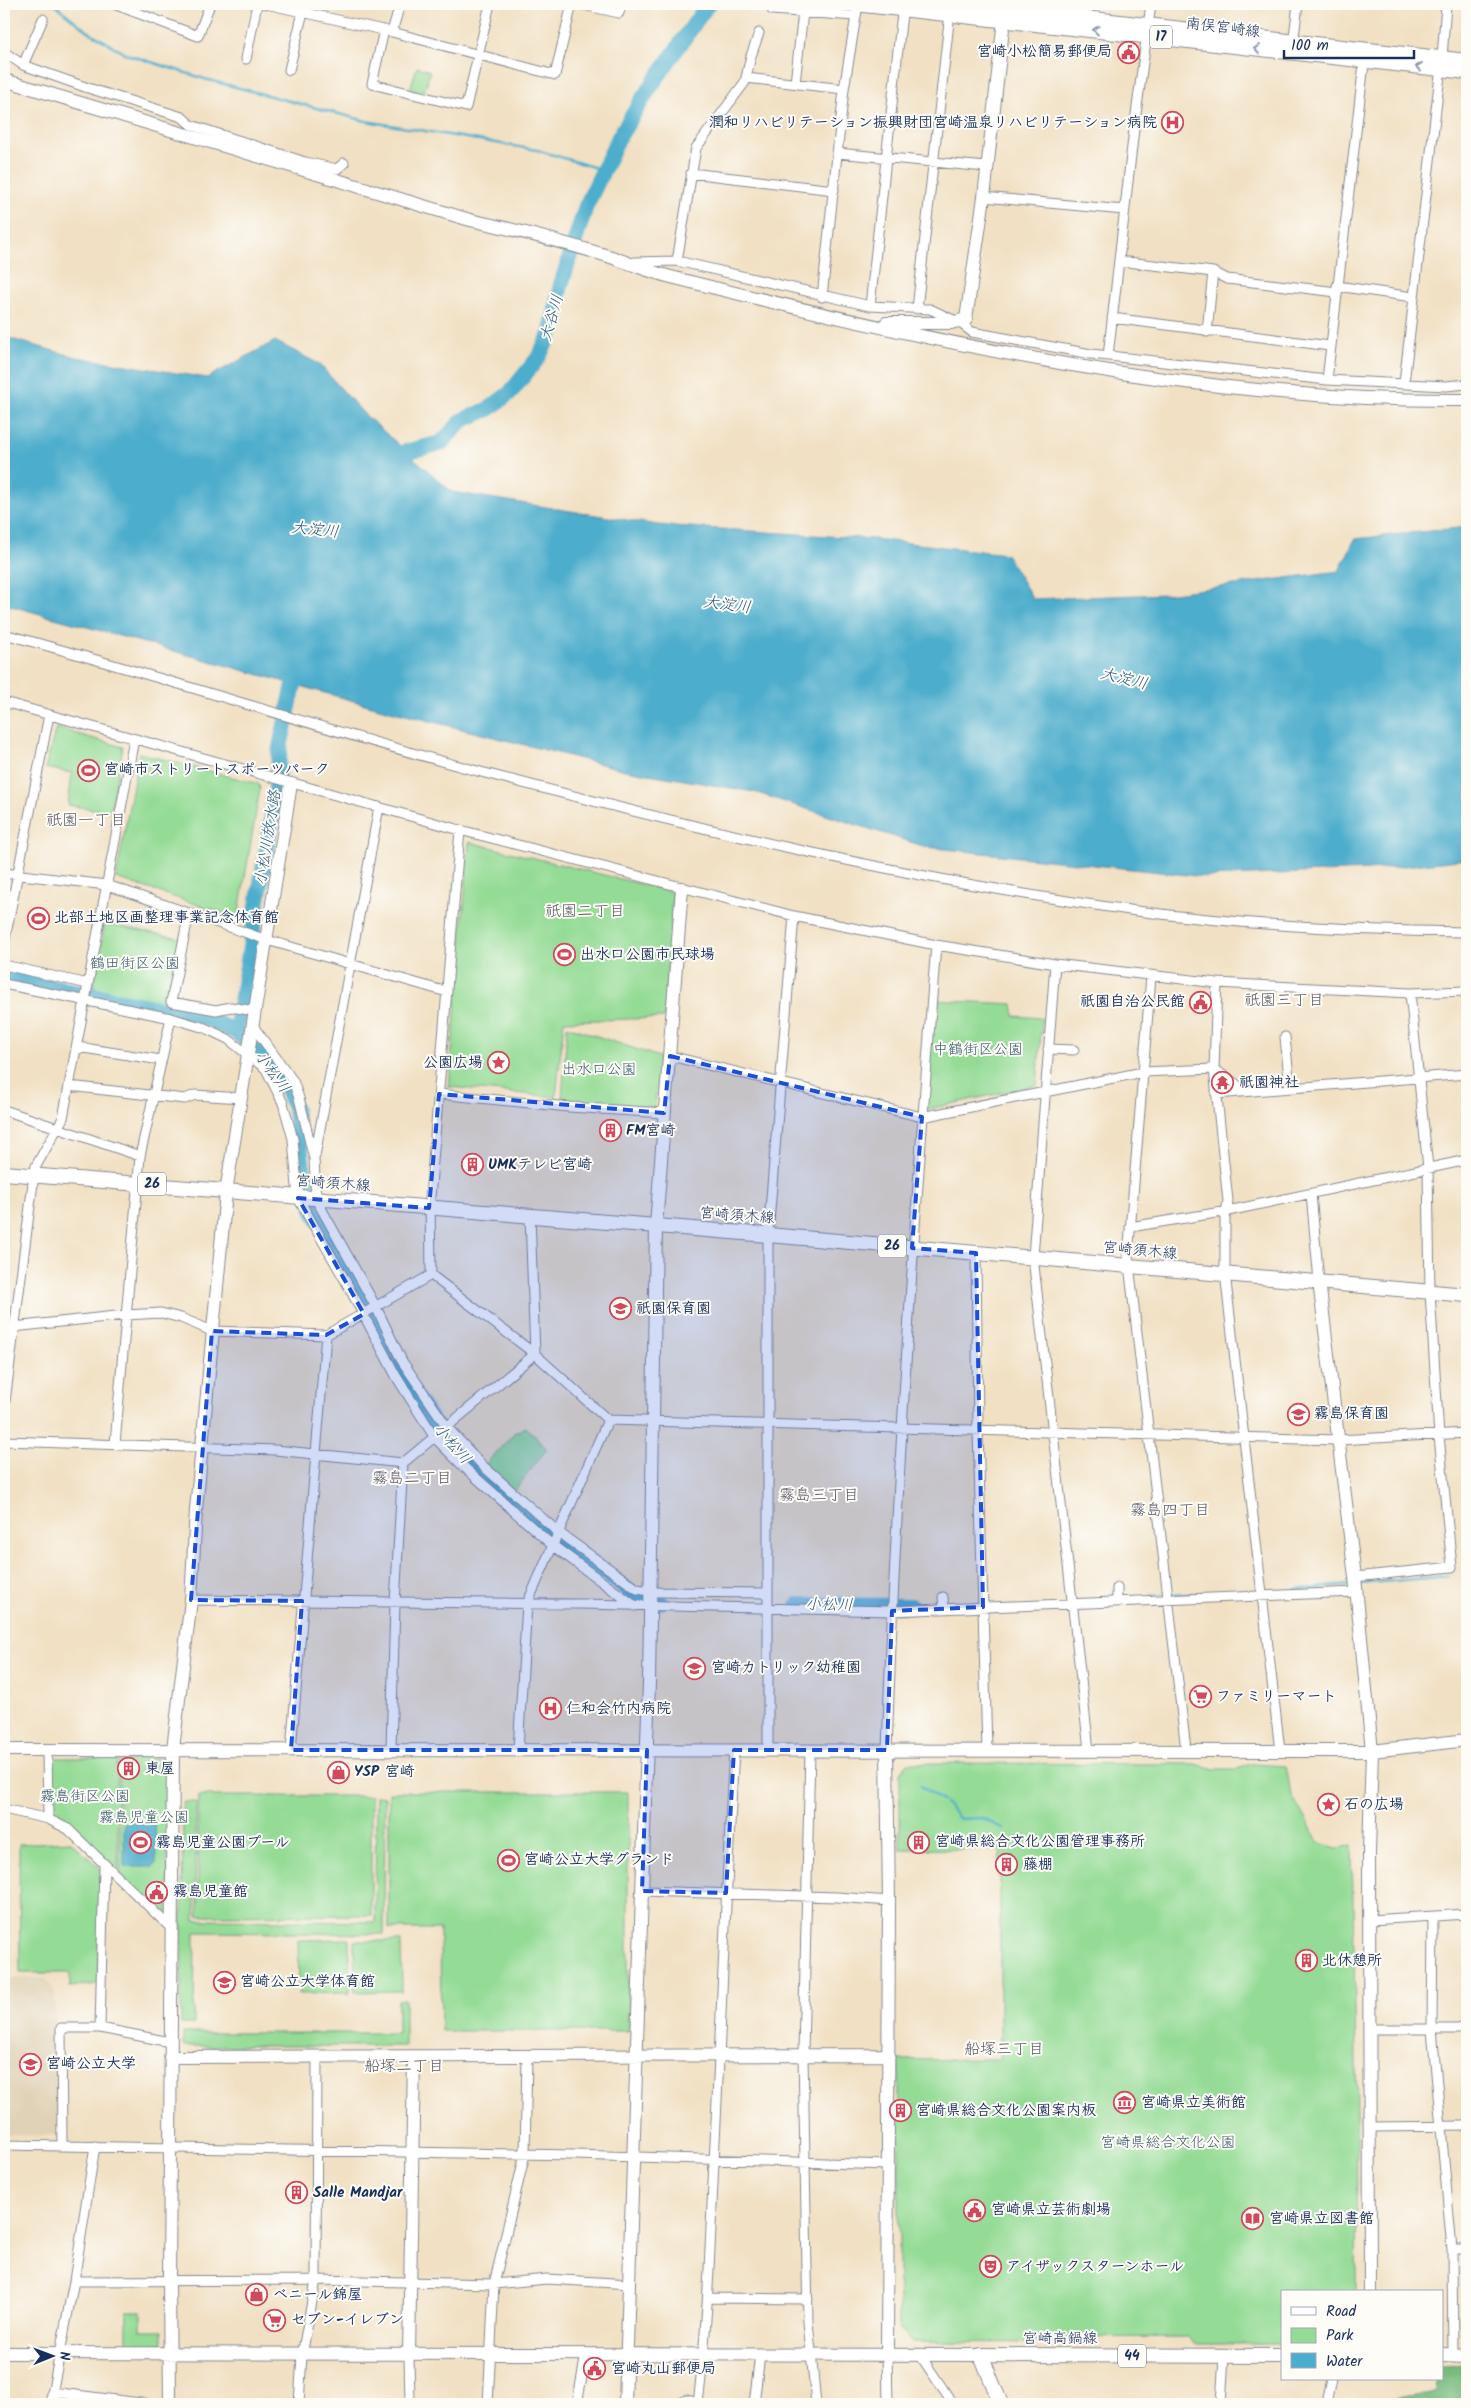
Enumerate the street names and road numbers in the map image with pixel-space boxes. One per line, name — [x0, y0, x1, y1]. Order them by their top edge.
street label: 南俣宮崎線 — [1184, 12, 1262, 44]
road number: 17 — [1150, 26, 1172, 48]
street label: 宮崎須木線 — [295, 1169, 371, 1199]
road number: 26 — [138, 1172, 166, 1196]
street label: 宮崎須木線 — [699, 1201, 775, 1231]
road number: 26 — [878, 1234, 906, 1258]
street label: 宮崎須木線 — [1102, 1236, 1178, 1266]
street label: 宮崎高鍋線 — [1022, 2327, 1098, 2351]
road number: 44 — [1118, 2344, 1146, 2368]

